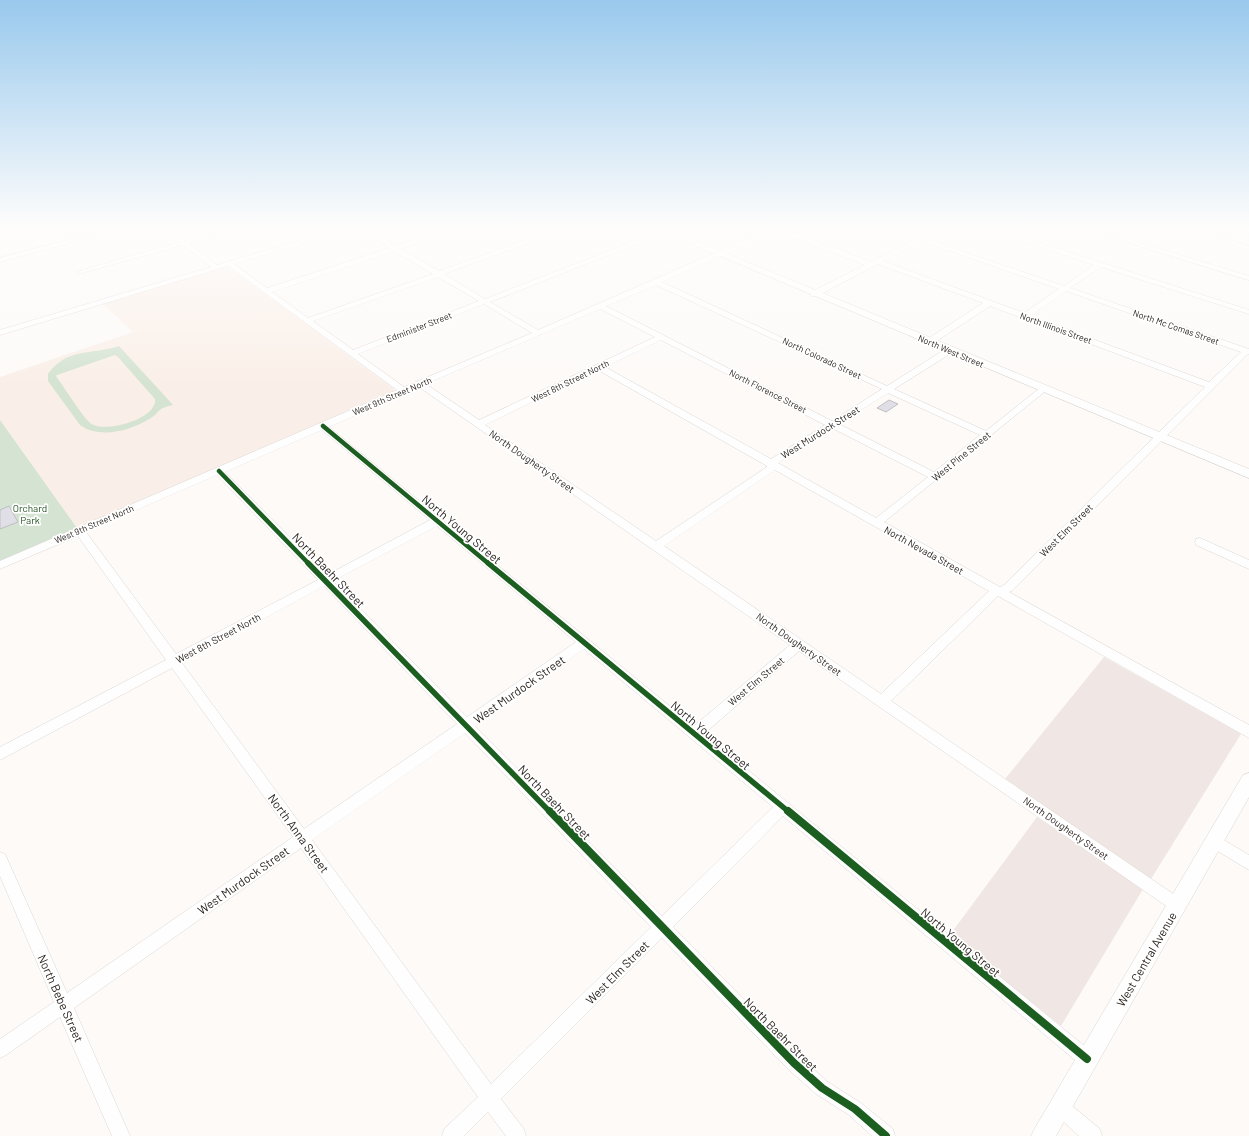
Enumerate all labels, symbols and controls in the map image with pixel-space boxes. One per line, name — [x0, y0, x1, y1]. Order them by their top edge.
street label: North Mc Comas Street — [1131, 307, 1221, 347]
street label: Edminister Street — [385, 309, 453, 345]
street label: North Illinois Street — [1019, 310, 1093, 346]
street label: North West Street — [916, 332, 986, 370]
street label: North Colorado Street — [781, 335, 863, 381]
street label: West 8th Street North — [529, 357, 611, 405]
street label: North Florence Street — [728, 367, 808, 415]
street label: West 9th Street North — [351, 374, 433, 418]
street label: West Murdock Street — [778, 403, 862, 461]
street label: North Dougherty Street — [487, 427, 577, 495]
street label: West Pine Street — [929, 428, 993, 483]
street label: North Young Street — [419, 492, 505, 566]
street label: West Elm Street — [1037, 501, 1095, 559]
park label: Orchard Park — [13, 502, 47, 526]
street label: West 9th Street North — [53, 502, 135, 546]
street label: North Nevada Street — [882, 523, 966, 577]
street label: North Baehr Street — [290, 530, 368, 610]
street label: North Dougherty Street — [754, 610, 844, 678]
street label: West 8th Street North — [173, 611, 263, 665]
street label: West Murdock Street — [471, 652, 567, 726]
street label: West Elm Street — [725, 654, 787, 708]
street label: North Young Street — [668, 698, 754, 772]
street label: North Baehr Street — [516, 762, 594, 842]
street label: North Anna Street — [266, 791, 332, 875]
street label: North Dougherty Street — [1021, 794, 1111, 862]
street label: West Murdock Street — [195, 843, 291, 917]
street label: North Young Street — [918, 905, 1004, 979]
street label: West Central Avenue — [1113, 909, 1179, 1009]
street label: West Elm Street — [582, 937, 652, 1007]
street label: North Bebe Street — [35, 952, 87, 1044]
street label: North Baehr Street — [741, 994, 821, 1074]

